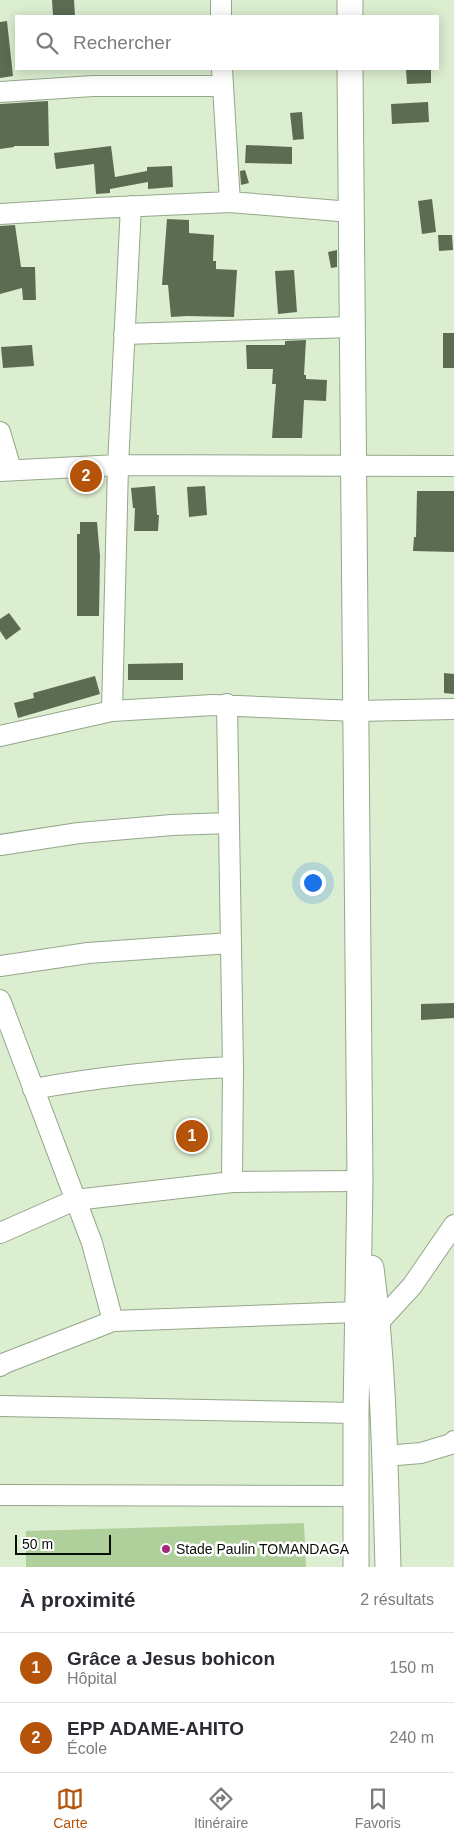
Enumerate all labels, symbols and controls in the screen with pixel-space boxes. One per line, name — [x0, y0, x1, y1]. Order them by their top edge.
search box — [15, 15, 439, 70]
icon: search — [33, 29, 61, 57]
text: Rechercher — [73, 32, 171, 53]
pin: 2 — [70, 457, 102, 495]
your location — [300, 870, 326, 896]
pin: 1 — [176, 1117, 208, 1155]
scale bar — [15, 1532, 111, 1555]
text: 50 m — [22, 1536, 53, 1552]
place label: Stade Paulin TOMANDAGA — [176, 1541, 350, 1557]
marker: Stade Paulin TOMANDAGA — [160, 1543, 172, 1555]
text: À proximité — [20, 1588, 136, 1611]
text: 2 résultats — [360, 1591, 434, 1608]
text: Grâce a Jesus bohicon — [67, 1648, 275, 1669]
text: 1 — [32, 1659, 40, 1676]
text: 150 m — [390, 1659, 434, 1676]
text: Hôpital — [67, 1670, 117, 1687]
text: EPP ADAME-AHITO — [67, 1718, 244, 1739]
text: 2 — [32, 1729, 40, 1746]
text: 240 m — [390, 1729, 434, 1746]
text: École — [67, 1740, 107, 1757]
tab: Carte — [53, 1785, 87, 1831]
tab: Itinéraire — [194, 1785, 248, 1831]
tab: Favoris — [355, 1785, 401, 1831]

